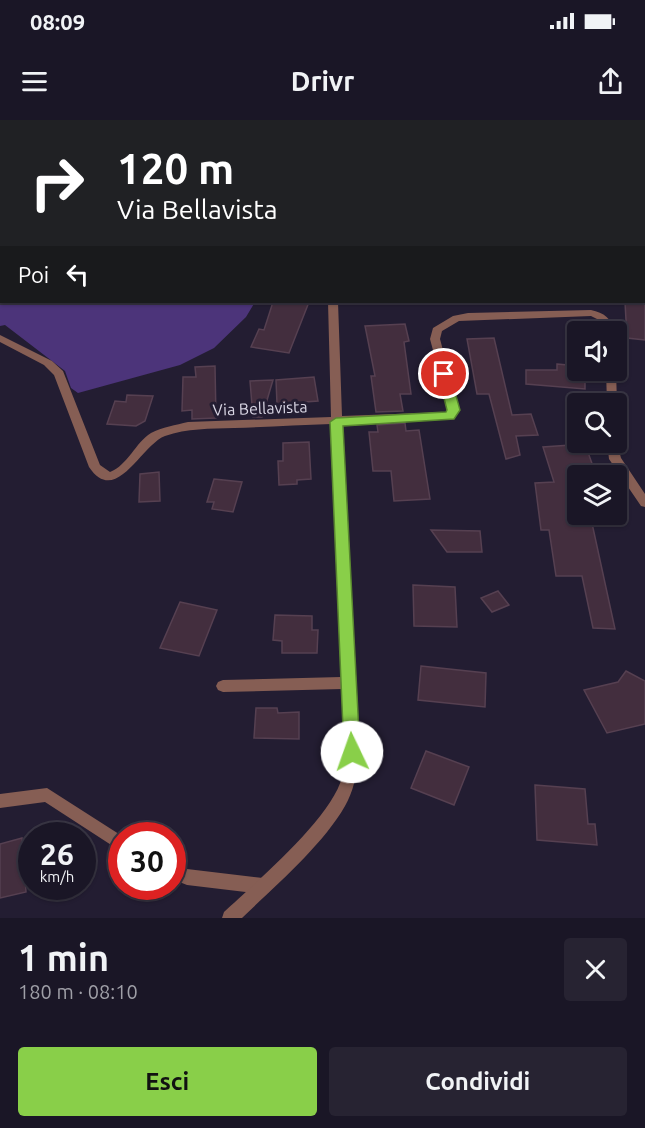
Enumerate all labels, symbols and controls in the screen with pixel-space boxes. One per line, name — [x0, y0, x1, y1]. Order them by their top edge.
text: 08:09 — [30, 9, 85, 34]
icon: menu — [18, 65, 51, 98]
icon: share — [594, 65, 627, 98]
text: Drivr — [291, 66, 354, 96]
icon: right — [18, 144, 96, 222]
text: 120 m — [117, 145, 234, 192]
text: Via Bellavista — [117, 194, 278, 224]
icon: left — [61, 258, 94, 291]
text: Poi — [18, 262, 49, 287]
map controls — [567, 321, 627, 525]
button: sound — [567, 321, 627, 381]
pin — [418, 348, 469, 399]
icon: arrive — [427, 357, 460, 390]
button: search — [567, 393, 627, 453]
street label: Via Bellavista — [212, 397, 308, 419]
button: layers — [567, 465, 627, 525]
position arrow — [320, 720, 384, 784]
speed limit sign: 30 — [108, 822, 186, 900]
text: 26 — [40, 837, 74, 871]
text: km/h — [40, 868, 74, 885]
text: 1 min — [18, 937, 109, 978]
button: close — [564, 938, 627, 1001]
text: 180 m · 08:10 — [18, 980, 138, 1003]
button: Esci — [18, 1047, 317, 1116]
button: Condividi — [329, 1047, 627, 1116]

